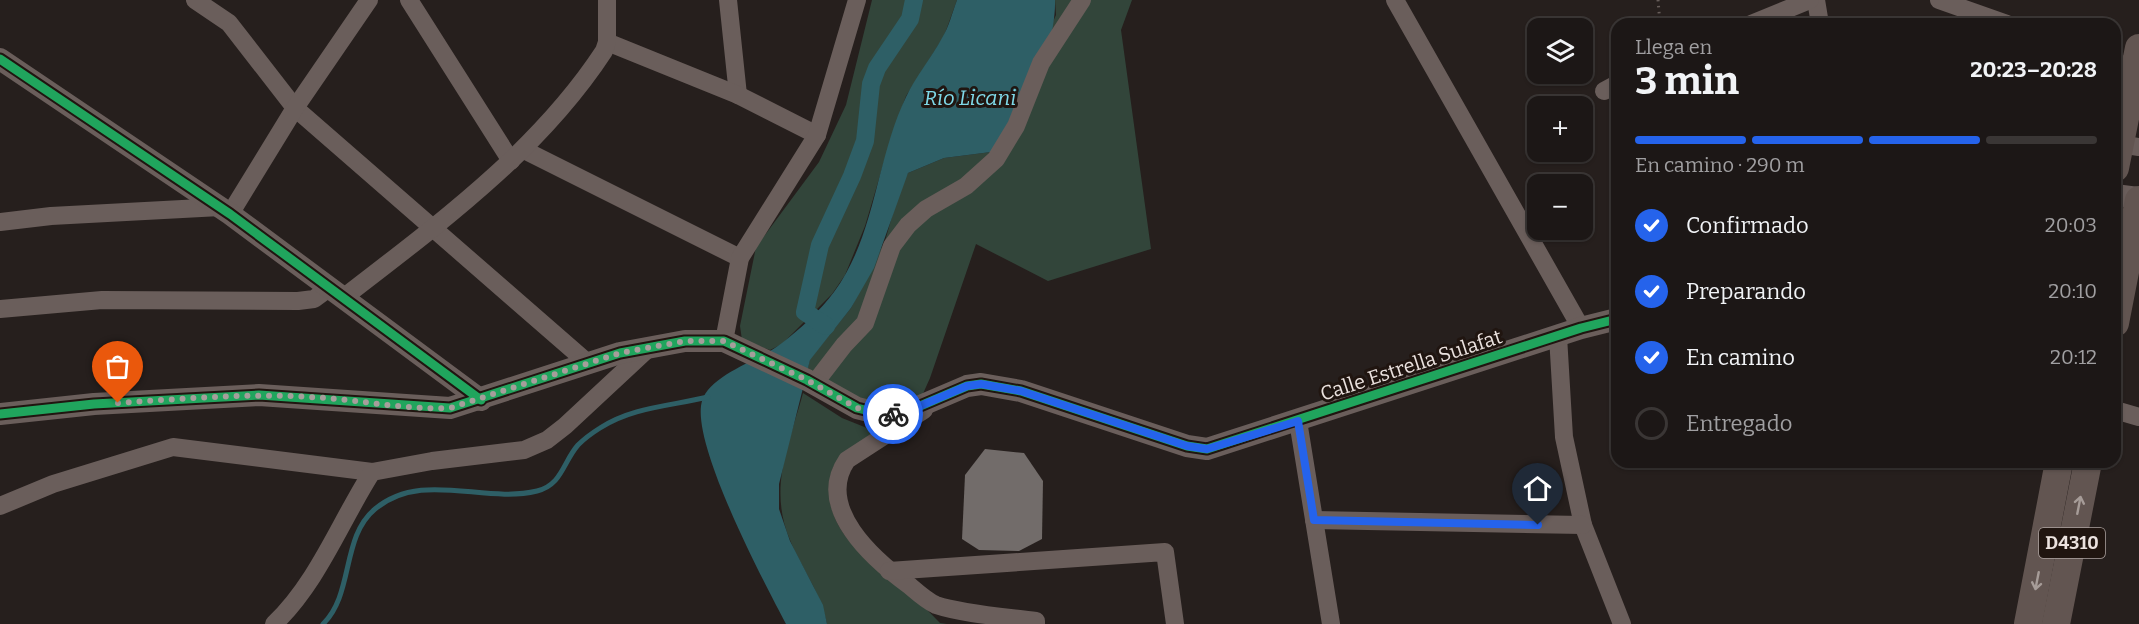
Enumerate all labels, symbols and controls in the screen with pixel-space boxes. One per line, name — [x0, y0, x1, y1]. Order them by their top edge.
map controls — [1527, 18, 1593, 240]
button: layers — [1527, 18, 1593, 84]
text: Llega en — [1635, 35, 1712, 59]
text: 20:23–20:28 — [1970, 56, 2097, 83]
text: 3 min — [1635, 58, 1739, 104]
water label: Río Licani — [924, 85, 1016, 111]
button: + — [1527, 96, 1593, 162]
text: En camino · 290 m — [1635, 153, 1805, 177]
button: − — [1527, 174, 1593, 240]
icon: check — [1635, 209, 1668, 242]
text: Confirmado — [1686, 212, 1809, 239]
text: 20:03 — [2045, 213, 2097, 237]
icon: check — [1635, 275, 1668, 308]
text: Preparando — [1686, 278, 1806, 305]
text: 20:10 — [2048, 279, 2097, 303]
street label: Calle Estrella Sulafat — [1317, 324, 1505, 406]
pin — [92, 341, 143, 403]
icon: check — [1635, 341, 1668, 374]
text: En camino — [1686, 344, 1795, 371]
text: 20:12 — [2050, 345, 2097, 369]
icon: bag — [101, 350, 134, 383]
courier — [863, 384, 923, 444]
icon: bike — [877, 398, 910, 431]
text: Entregado — [1686, 410, 1792, 437]
pin — [1512, 463, 1563, 525]
icon: home — [1521, 472, 1554, 505]
one-way arrow — [2074, 495, 2085, 515]
road number: D4310 — [2039, 528, 2105, 558]
one-way arrow — [2031, 571, 2042, 591]

